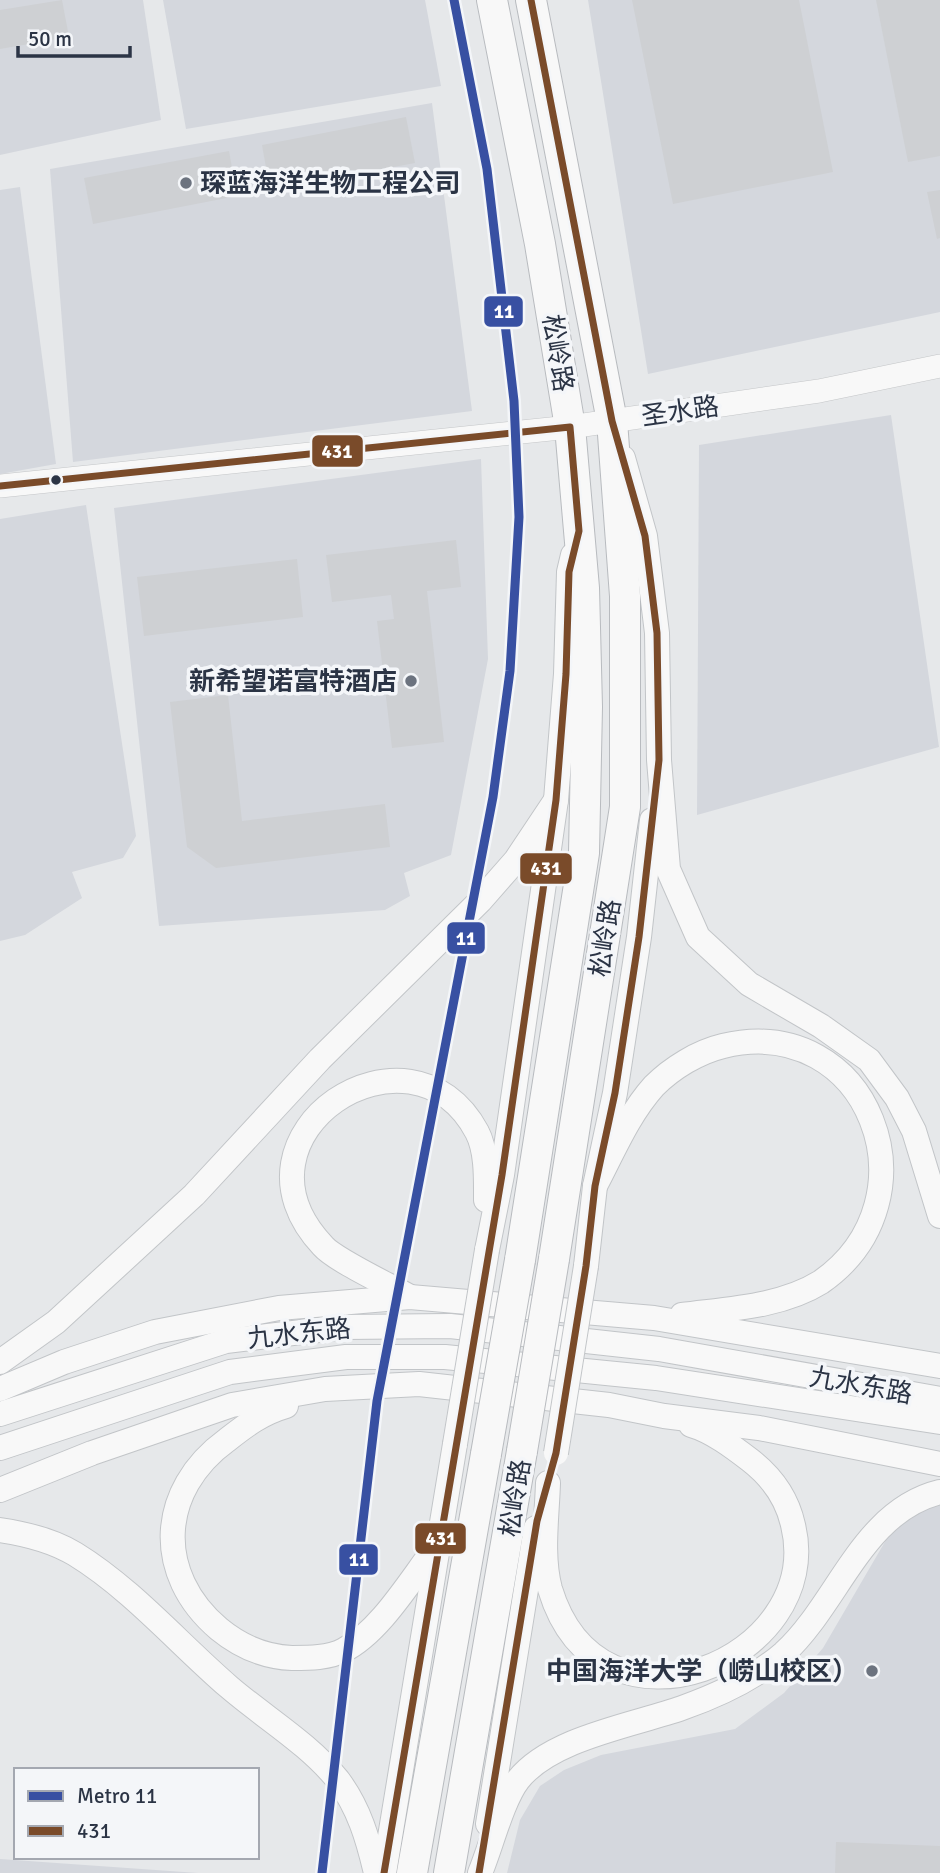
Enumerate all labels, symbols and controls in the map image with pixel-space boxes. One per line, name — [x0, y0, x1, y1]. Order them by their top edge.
scale bar — [18, 14, 130, 58]
text: 50 m — [28, 26, 72, 52]
place label: 琛蓝海洋生物工程公司 — [200, 168, 460, 200]
marker: 琛蓝海洋生物工程公司 — [178, 175, 194, 191]
line badge: 11 — [483, 295, 524, 328]
text: 11 — [494, 300, 514, 324]
street label: 松岭路 — [535, 312, 579, 394]
street label: 圣水路 — [639, 391, 721, 433]
line badge: 431 — [311, 434, 364, 468]
text: 431 — [322, 440, 352, 464]
unlabelled marker — [49, 473, 63, 487]
place label: 新希望诺富特酒店 — [189, 666, 397, 698]
marker: 新希望诺富特酒店 — [403, 673, 419, 689]
line badge: 431 — [519, 852, 573, 885]
text: 431 — [531, 857, 561, 881]
street label: 松岭路 — [584, 897, 628, 979]
line badge: 11 — [446, 921, 486, 955]
text: 11 — [456, 927, 476, 951]
street label: 九水东路 — [246, 1313, 352, 1355]
street label: 九水东路 — [807, 1361, 915, 1411]
street label: 松岭路 — [494, 1457, 538, 1539]
line badge: 431 — [414, 1522, 467, 1555]
text: 431 — [426, 1527, 456, 1551]
line badge: 11 — [338, 1543, 379, 1576]
text: 11 — [349, 1548, 369, 1572]
place label: 中国海洋大学（崂山校区） — [546, 1656, 858, 1688]
marker: 中国海洋大学（崂山校区） — [864, 1663, 880, 1679]
legend — [14, 1768, 259, 1859]
text: Metro 11 — [77, 1783, 157, 1809]
text: 431 — [77, 1818, 111, 1844]

